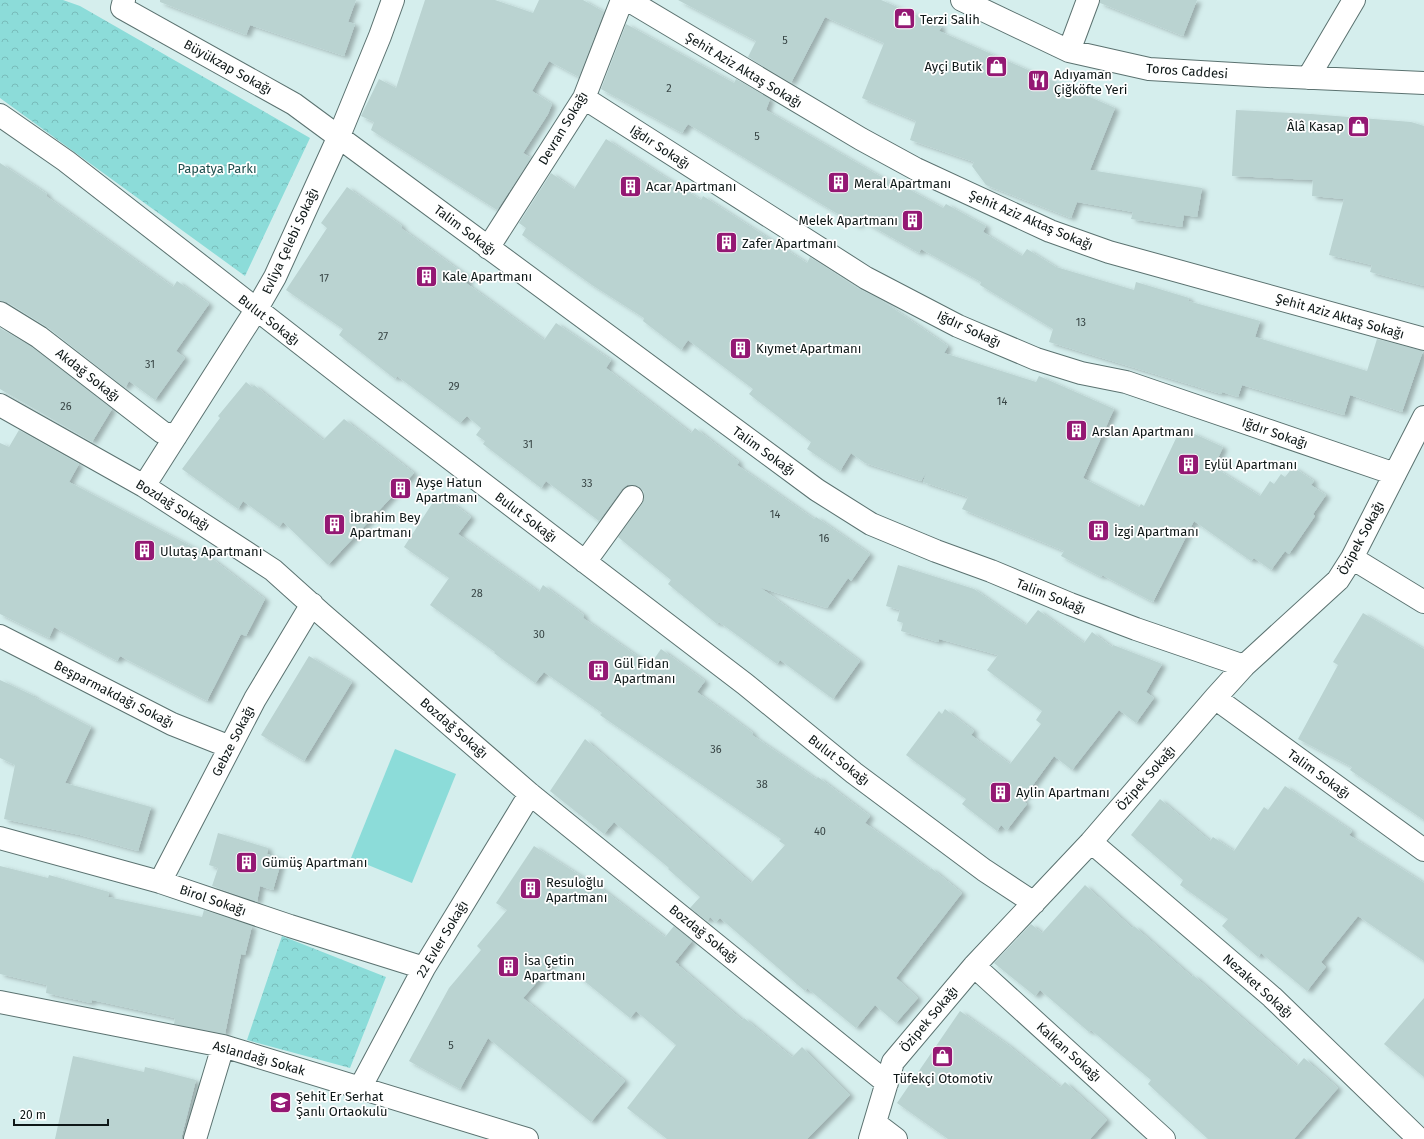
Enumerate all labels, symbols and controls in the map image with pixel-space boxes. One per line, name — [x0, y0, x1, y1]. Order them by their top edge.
shop icon: Terzi Salih — [891, 6, 917, 32]
place label: Terzi Salih — [920, 12, 980, 27]
street label: Şehit Aziz Aktaş Sokağı — [683, 29, 805, 111]
house number: 5 — [782, 34, 788, 47]
street label: Büyükzap Sokağı — [181, 37, 275, 97]
shop icon: Ayçi Butik — [984, 53, 1010, 79]
place label: Ayçi Butik — [924, 59, 982, 74]
street label: Toros Caddesi — [1146, 61, 1228, 81]
place label: Adıyaman Çiğköfte Yeri — [1054, 67, 1127, 97]
restaurant icon: Adıyaman Çiğköfte Yeri — [1025, 68, 1051, 94]
house number: 2 — [666, 82, 672, 95]
street label: Devran Sokağı — [535, 89, 591, 167]
shop icon: Âlâ Kasap — [1346, 113, 1372, 139]
place label: Âlâ Kasap — [1287, 119, 1344, 134]
street label: Iğdır Sokağı — [627, 122, 693, 172]
house number: 5 — [754, 130, 760, 143]
park label: Papatya Parkı — [177, 161, 257, 176]
building icon: Meral Apartmanı — [826, 170, 852, 196]
building icon: Acar Apartmanı — [617, 173, 643, 199]
place label: Meral Apartmanı — [854, 176, 951, 191]
place label: Acar Apartmanı — [646, 179, 736, 194]
street label: Evliya Çelebi Sokağı — [259, 185, 321, 297]
street label: Şehit Aziz Aktaş Sokağı — [967, 187, 1095, 253]
street label: Talim Sokağı — [431, 202, 499, 258]
building icon: Melek Apartmanı — [900, 207, 926, 233]
place label: Melek Apartmanı — [799, 213, 898, 228]
building icon: Zafer Apartmanı — [714, 230, 740, 256]
place label: Zafer Apartmanı — [742, 236, 837, 251]
building icon: Kale Apartmanı — [414, 263, 440, 289]
place label: Kale Apartmanı — [442, 269, 532, 284]
house number: 17 — [319, 272, 329, 285]
street label: Şehit Aziz Aktaş Sokağı — [1274, 290, 1406, 342]
street label: Bulut Sokağı — [235, 291, 303, 349]
street label: Iğdır Sokağı — [935, 308, 1003, 350]
house number: 13 — [1076, 316, 1086, 329]
house number: 27 — [378, 330, 388, 343]
building icon: Kıymet Apartmanı — [727, 335, 753, 361]
place label: Kıymet Apartmanı — [756, 341, 861, 356]
street label: Akdağ Sokağı — [53, 345, 123, 405]
house number: 31 — [145, 358, 155, 371]
house number: 29 — [448, 380, 460, 393]
house number: 14 — [997, 395, 1007, 408]
house number: 26 — [60, 400, 72, 413]
street label: Iğdır Sokağı — [1240, 415, 1310, 451]
building icon: Arslan Apartmanı — [1063, 418, 1089, 444]
street label: Talim Sokağı — [730, 423, 798, 479]
place label: Arslan Apartmanı — [1092, 424, 1194, 439]
house number: 31 — [523, 438, 533, 451]
building icon: Eylül Apartmanı — [1176, 451, 1202, 477]
place label: Eylül Apartmanı — [1204, 457, 1297, 472]
place label: Ayşe Hatun Apartmanı — [416, 475, 482, 505]
street label: Bozdağ Sokağı — [133, 476, 213, 534]
building icon: Ayşe Hatun Apartmanı — [388, 476, 414, 502]
house number: 33 — [582, 477, 592, 490]
street label: Bulut Sokağı — [492, 489, 560, 545]
street label: Özipek Sokağı — [1334, 498, 1387, 578]
house number: 14 — [770, 508, 780, 521]
place label: İbrahim Bey Apartmanı — [350, 510, 421, 540]
building icon: İbrahim Bey Apartmanı — [321, 511, 347, 537]
building icon: İzgi Apartmanı — [1086, 518, 1112, 544]
place label: İzgi Apartmanı — [1114, 524, 1199, 539]
house number: 16 — [819, 532, 829, 545]
building icon: Ulutaş Apartmanı — [132, 538, 158, 564]
place label: Ulutaş Apartmanı — [160, 544, 262, 559]
street label: Talim Sokağı — [1014, 575, 1088, 617]
house number: 28 — [471, 587, 483, 600]
house number: 30 — [533, 628, 545, 641]
place label: Gül Fidan Apartmanı — [614, 656, 675, 686]
street label: Beşparmakdağı Sokağı — [52, 657, 176, 731]
building icon: Gül Fidan Apartmanı — [586, 657, 612, 683]
street label: Bozdağ Sokağı — [417, 695, 491, 761]
street label: Gebze Sokağı — [209, 703, 257, 779]
street label: Bulut Sokağı — [805, 731, 873, 789]
street label: Özipek Sokağı — [1113, 742, 1178, 814]
house number: 36 — [710, 743, 722, 756]
street label: Talim Sokağı — [1285, 746, 1353, 802]
house number: 38 — [756, 778, 768, 791]
building icon: Aylin Apartmanı — [987, 779, 1013, 805]
place label: Aylin Apartmanı — [1016, 785, 1110, 800]
house number: 40 — [814, 825, 826, 838]
building icon: Gümüş Apartmanı — [233, 849, 259, 875]
place label: Gümüş Apartmanı — [262, 855, 367, 870]
place label: Resuloğlu Apartmanı — [546, 875, 607, 905]
building icon: Resuloğlu Apartmanı — [517, 876, 543, 902]
street label: Birol Sokağı — [178, 882, 248, 918]
street label: 22 Evler Sokağı — [413, 898, 471, 980]
street label: Bozdağ Sokağı — [666, 902, 742, 966]
street label: Nezaket Sokağı — [1220, 951, 1296, 1021]
place label: İsa Çetin Apartmanı — [524, 953, 585, 983]
building icon: İsa Çetin Apartmanı — [495, 954, 521, 980]
street label: Özipek Sokağı — [896, 982, 961, 1055]
street label: Kalkan Sokağı — [1034, 1019, 1104, 1085]
street label: Aslandağı Sokak — [211, 1038, 307, 1078]
house number: 5 — [448, 1039, 454, 1052]
shop icon: Tüfekçi Otomotiv — [930, 1043, 956, 1069]
place label: Tüfekçi Otomotiv — [893, 1071, 993, 1086]
place label: Şehit Er Serhat Şanlı Ortaokulu — [296, 1089, 387, 1119]
school or university icon: Şehit Er Serhat Şanlı Ortaokulu — [267, 1090, 293, 1116]
scale bar — [14, 1101, 108, 1127]
text: 20 m — [20, 1108, 46, 1122]

